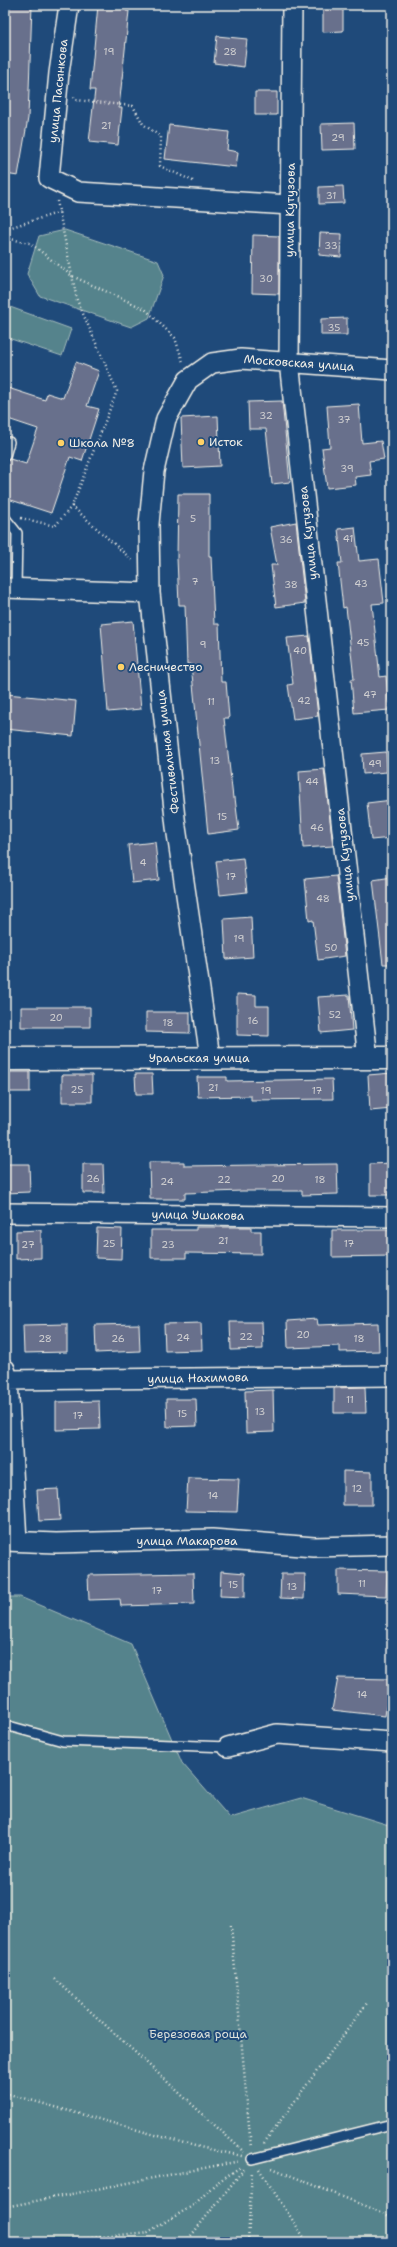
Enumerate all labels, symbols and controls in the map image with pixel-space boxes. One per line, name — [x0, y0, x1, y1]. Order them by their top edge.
street label: улица Пасынкова — [45, 38, 71, 144]
house number: 19 — [104, 45, 114, 58]
house number: 28 — [223, 45, 237, 58]
house number: 21 — [101, 119, 111, 132]
house number: 29 — [331, 131, 345, 144]
street label: улица Кутузова — [281, 162, 299, 257]
house number: 31 — [326, 189, 336, 202]
house number: 33 — [324, 239, 338, 252]
house number: 30 — [259, 272, 273, 285]
house number: 35 — [328, 321, 340, 334]
street label: Московская улица — [243, 351, 355, 375]
house number: 32 — [259, 409, 273, 422]
house number: 37 — [337, 413, 351, 426]
place label: Исток — [209, 434, 243, 450]
place label: Школа №8 — [69, 435, 135, 451]
marker: Исток — [196, 437, 206, 447]
marker: Школа №8 — [56, 438, 66, 448]
house number: 39 — [340, 462, 354, 475]
street label: улица Кутузова — [295, 485, 321, 581]
house number: 5 — [190, 512, 196, 525]
house number: 41 — [343, 532, 353, 545]
house number: 36 — [279, 533, 293, 546]
house number: 7 — [192, 575, 199, 588]
house number: 43 — [354, 577, 368, 590]
house number: 38 — [284, 578, 298, 591]
house number: 45 — [357, 636, 369, 649]
house number: 9 — [200, 638, 207, 651]
house number: 40 — [293, 644, 307, 657]
place label: Лесничество — [129, 659, 202, 675]
marker: Лесничество — [116, 662, 126, 672]
house number: 47 — [363, 688, 377, 701]
street label: Фестивальная улица — [152, 689, 184, 815]
house number: 42 — [297, 694, 311, 707]
house number: 11 — [207, 695, 215, 708]
house number: 13 — [210, 754, 220, 767]
house number: 49 — [368, 757, 382, 770]
house number: 44 — [305, 775, 319, 788]
street label: улица Кутузова — [332, 807, 358, 903]
house number: 15 — [217, 810, 227, 823]
house number: 46 — [310, 821, 324, 834]
house number: 4 — [140, 856, 147, 869]
house number: 17 — [226, 870, 236, 883]
house number: 48 — [316, 892, 330, 905]
house number: 19 — [234, 932, 244, 945]
house number: 50 — [324, 941, 338, 954]
house number: 52 — [329, 1008, 341, 1021]
house number: 20 — [49, 1011, 63, 1024]
house number: 16 — [248, 1014, 258, 1027]
house number: 18 — [162, 1016, 174, 1029]
street label: Уральская улица — [149, 1050, 250, 1066]
house number: 21 — [208, 1081, 218, 1094]
house number: 25 — [71, 1083, 83, 1096]
house number: 19 — [261, 1084, 271, 1097]
house number: 17 — [312, 1084, 322, 1097]
house number: 26 — [86, 1172, 100, 1185]
house number: 20 — [271, 1172, 285, 1185]
house number: 22 — [217, 1173, 231, 1186]
house number: 18 — [314, 1173, 326, 1186]
house number: 24 — [160, 1175, 174, 1188]
street label: улица Ушакова — [152, 1206, 245, 1224]
house number: 21 — [218, 1234, 228, 1247]
house number: 25 — [103, 1237, 115, 1250]
house number: 17 — [344, 1237, 354, 1250]
house number: 27 — [21, 1238, 35, 1251]
house number: 23 — [161, 1238, 175, 1251]
house number: 20 — [296, 1328, 310, 1341]
house number: 22 — [239, 1330, 253, 1343]
house number: 24 — [176, 1331, 190, 1344]
house number: 28 — [38, 1332, 52, 1345]
house number: 26 — [111, 1332, 125, 1345]
house number: 18 — [353, 1332, 365, 1345]
street label: улица Нахимова — [147, 1369, 249, 1387]
house number: 11 — [346, 1393, 354, 1406]
house number: 13 — [255, 1405, 265, 1418]
house number: 15 — [177, 1407, 187, 1420]
house number: 17 — [73, 1409, 83, 1422]
house number: 12 — [352, 1482, 362, 1495]
house number: 14 — [208, 1489, 218, 1502]
street label: улица Макарова — [137, 1533, 238, 1549]
house number: 11 — [358, 1577, 366, 1590]
house number: 15 — [228, 1578, 238, 1591]
house number: 13 — [287, 1580, 297, 1593]
house number: 17 — [152, 1584, 162, 1597]
house number: 14 — [357, 1688, 367, 1701]
park label: Березовая роща — [149, 2026, 247, 2042]

